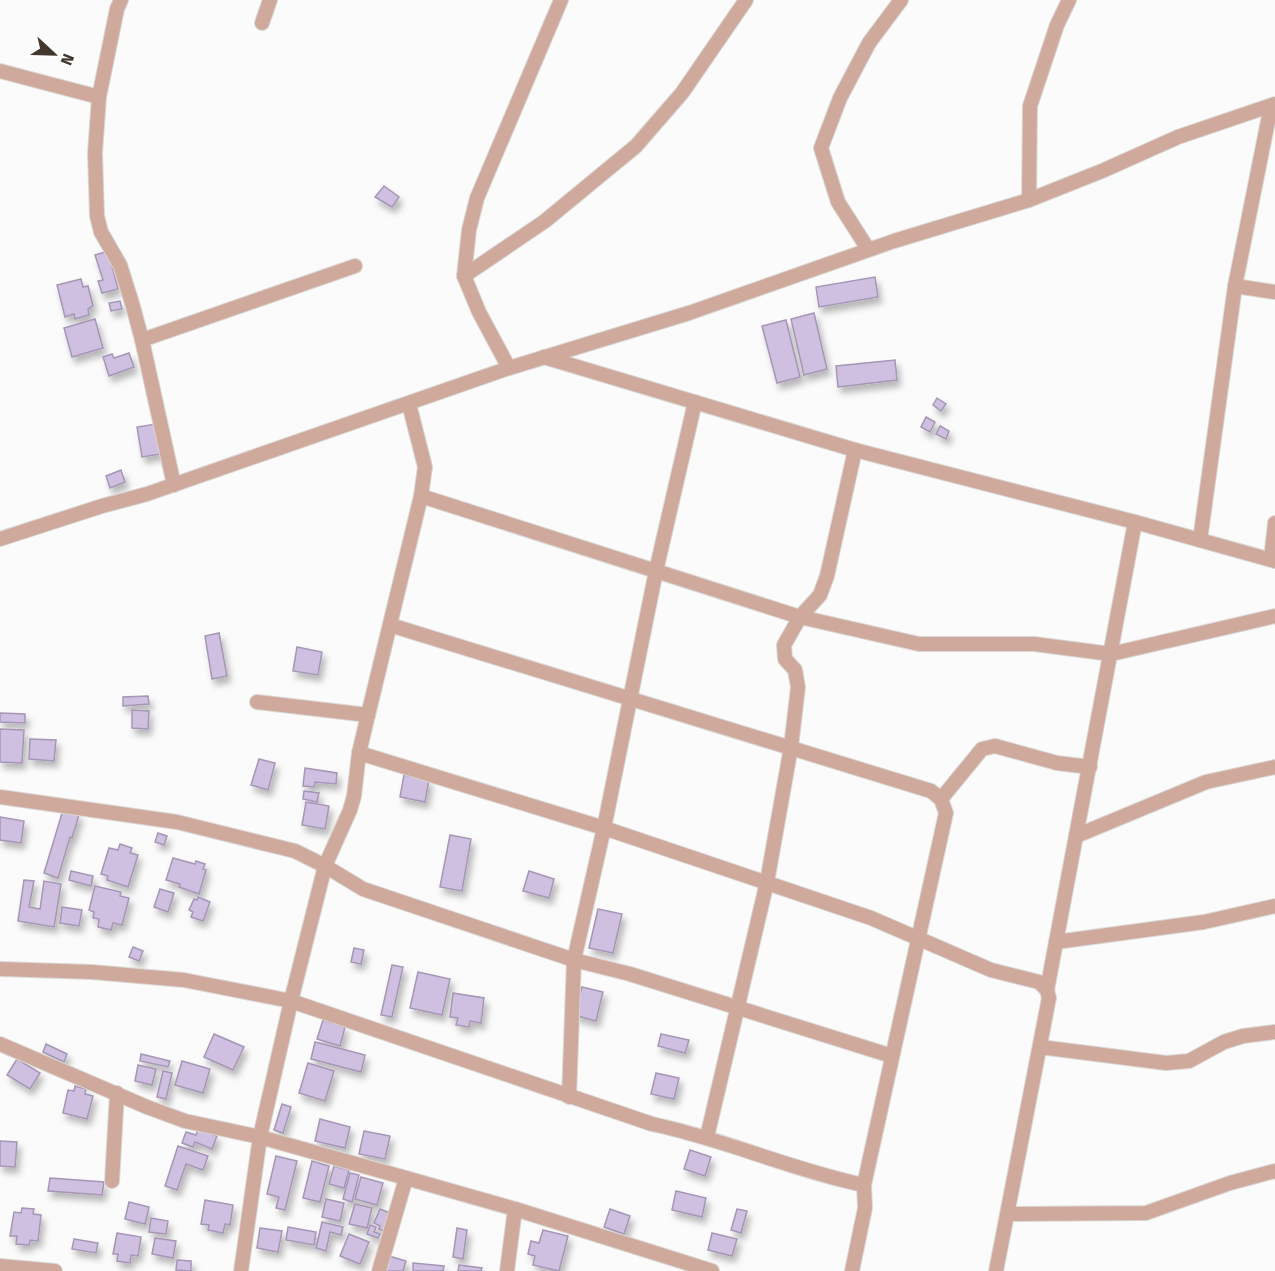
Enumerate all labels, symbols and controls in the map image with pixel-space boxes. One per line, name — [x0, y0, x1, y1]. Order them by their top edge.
north arrow — [24, 24, 84, 84]
text: N — [57, 51, 78, 68]

